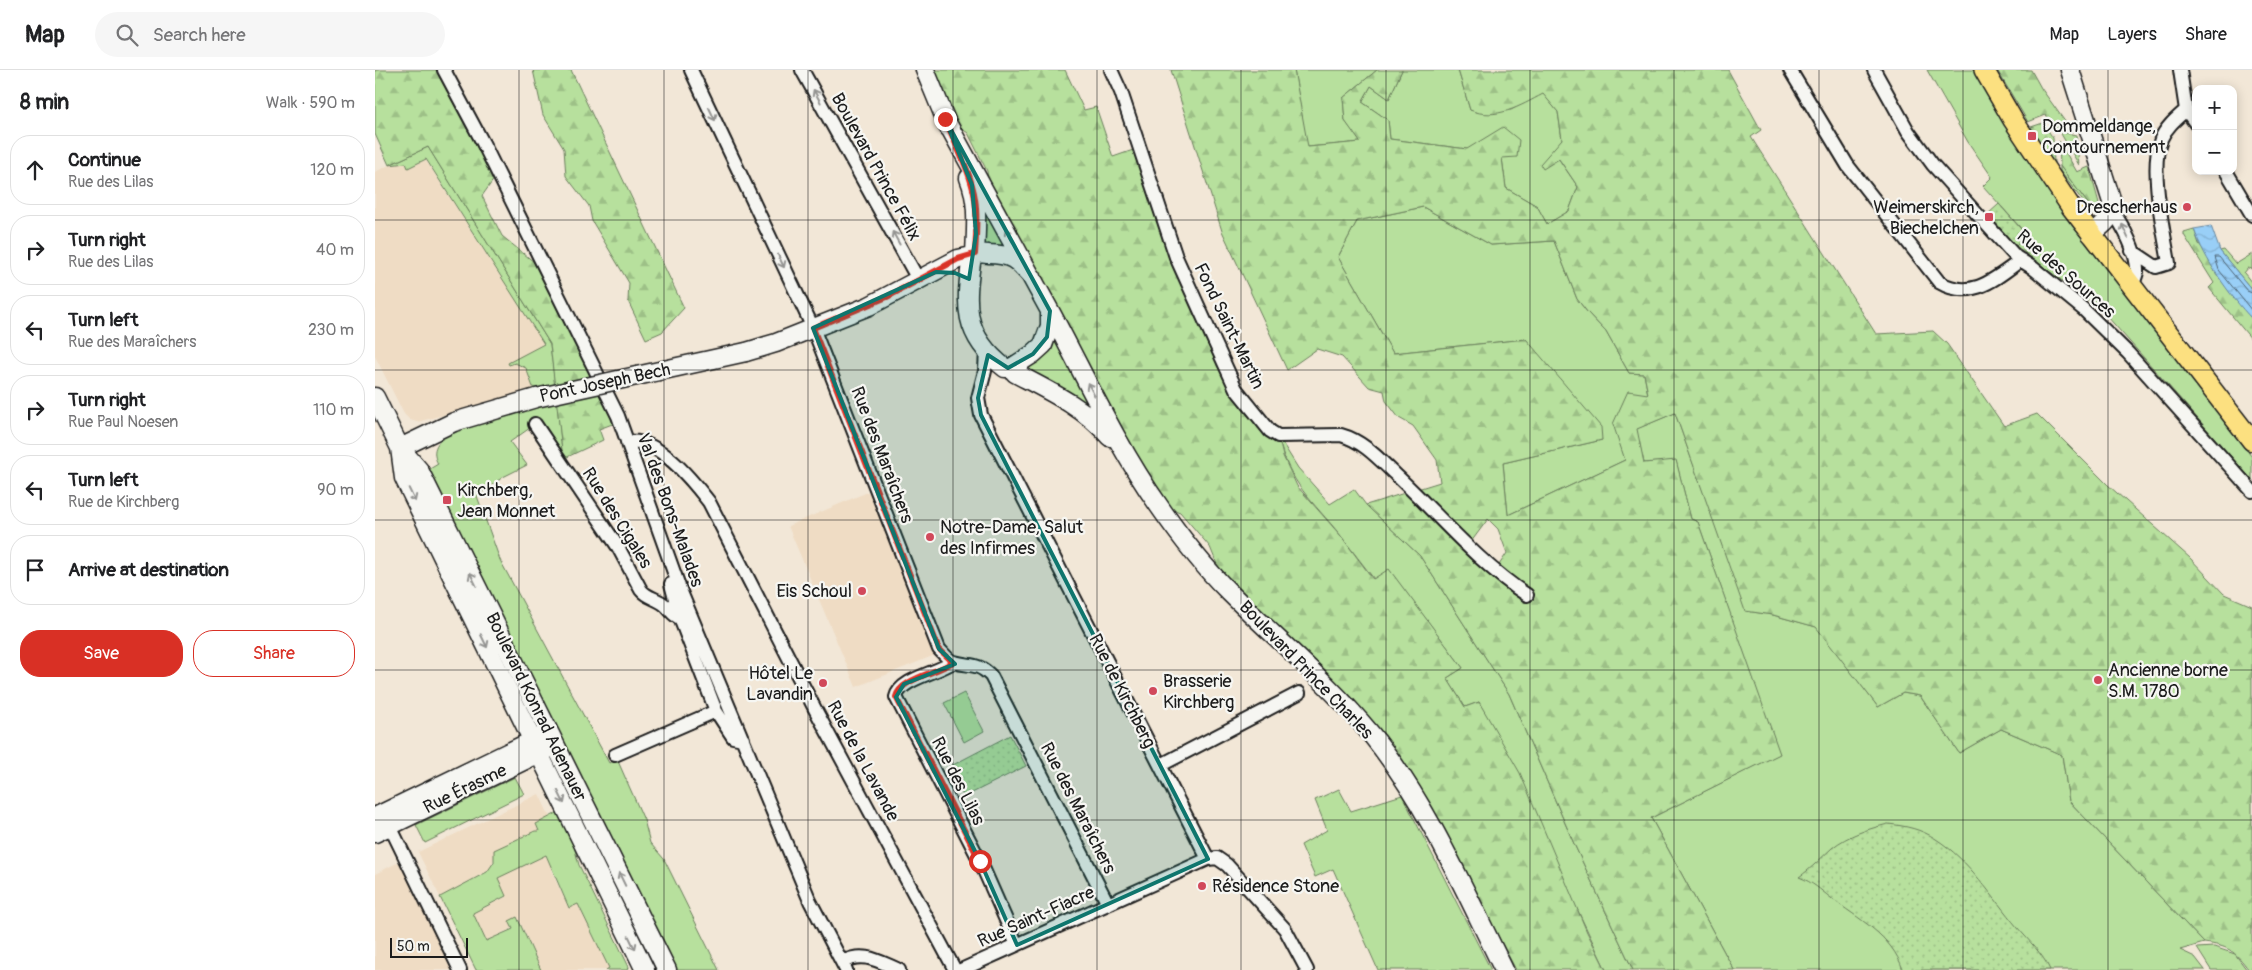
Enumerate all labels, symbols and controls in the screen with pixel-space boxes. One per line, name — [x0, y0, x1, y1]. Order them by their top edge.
search box — [95, 12, 445, 57]
text: Map — [25, 20, 65, 49]
icon: search — [113, 21, 141, 49]
text: Search here — [153, 23, 246, 47]
text: Map — [2050, 23, 2079, 46]
text: Layers — [2107, 23, 2157, 46]
text: Share — [2185, 23, 2227, 46]
map controls — [2192, 85, 2237, 175]
button: + — [2192, 85, 2237, 130]
text: 8 min — [20, 89, 69, 116]
one-way arrow — [812, 89, 822, 104]
street label: Boulevard Prince Félix — [826, 89, 926, 245]
text: Walk · 590 m — [266, 93, 355, 113]
one-way arrow — [708, 106, 717, 121]
route end — [934, 108, 957, 131]
place label: Dommeldange, Contournement — [2042, 115, 2166, 159]
marker: Dommeldange, Contournement — [2026, 130, 2038, 142]
button: − — [2192, 130, 2237, 175]
text: Continue — [68, 148, 141, 172]
icon: ahead — [21, 156, 49, 184]
text: 120 m — [310, 160, 354, 180]
text: Rue des Lilas — [68, 172, 153, 192]
place label: Weimerskirch, Biechelchen — [1873, 196, 1979, 240]
place label: Drescherhaus — [2076, 196, 2177, 219]
marker: Drescherhaus — [2181, 201, 2193, 213]
marker: Weimerskirch, Biechelchen — [1983, 211, 1995, 223]
one-way arrow — [2119, 224, 2129, 239]
street label: Rue des Sources — [2012, 225, 2120, 323]
text: Turn right — [68, 228, 146, 252]
one-way arrow — [1003, 228, 1013, 242]
one-way arrow — [891, 231, 901, 246]
icon: right — [21, 236, 49, 264]
text: 40 m — [316, 240, 354, 260]
text: Rue des Lilas — [68, 252, 153, 272]
one-way arrow — [777, 253, 787, 268]
street label: Fond Saint-Martin — [1189, 259, 1269, 393]
text: Turn left — [68, 308, 138, 332]
icon: left — [21, 316, 49, 344]
text: 230 m — [308, 320, 354, 340]
text: Rue des Maraîchers — [68, 332, 196, 352]
street label: Pont Joseph Bech — [537, 358, 673, 408]
one-way arrow — [1086, 382, 1096, 397]
street label: Rue des Maraîchers — [845, 383, 919, 527]
text: Turn right — [68, 388, 146, 412]
icon: right — [21, 396, 49, 424]
text: 110 m — [313, 400, 354, 420]
text: Rue Paul Noesen — [68, 412, 178, 432]
street label: Val des Bons-Malades — [631, 430, 709, 590]
street label: Rue des Cigales — [577, 463, 657, 573]
text: Turn left — [68, 468, 138, 492]
icon: left — [21, 476, 49, 504]
place label: Kirchberg, Jean Monnet — [457, 479, 556, 523]
text: 90 m — [317, 480, 354, 500]
one-way arrow — [408, 487, 417, 502]
text: Rue de Kirchberg — [68, 492, 179, 512]
marker: Kirchberg, Jean Monnet — [441, 494, 453, 506]
place label: Notre-Dame, Salut des Infirmes — [940, 516, 1084, 560]
marker: Notre-Dame, Salut des Infirmes — [924, 531, 936, 543]
icon: arrive — [21, 556, 49, 584]
text: Arrive at destination — [68, 558, 229, 582]
one-way arrow — [468, 572, 477, 587]
place label: Eis Schoul — [776, 580, 852, 603]
marker: Eis Schoul — [856, 585, 868, 597]
street label: Boulevard Prince Charles — [1234, 596, 1378, 744]
street label: Boulevard Konrad Adenauer — [480, 609, 592, 806]
button: Save — [20, 630, 183, 677]
button: Share — [193, 630, 355, 677]
street label: Rue de Kirchberg — [1083, 630, 1161, 752]
one-way arrow — [479, 633, 489, 648]
place label: Ancienne borne S.M. 1780 — [2108, 659, 2228, 703]
place label: Hôtel Le Lavandin — [746, 662, 813, 706]
place label: Brasserie Kirchberg — [1163, 670, 1234, 714]
marker: Ancienne borne S.M. 1780 — [2092, 674, 2104, 686]
marker: Hôtel Le Lavandin — [817, 677, 829, 689]
marker: Brasserie Kirchberg — [1147, 685, 1159, 697]
street label: Rue de la Lavande — [822, 697, 904, 825]
street label: Rue des Lilas — [926, 733, 990, 829]
street label: Rue des Maraîchers — [1035, 738, 1121, 878]
street label: Rue Érasme — [419, 759, 511, 819]
one-way arrow — [556, 789, 566, 804]
route start — [969, 850, 992, 873]
one-way arrow — [617, 872, 626, 887]
place label: Résidence Stone — [1212, 875, 1339, 898]
marker: Résidence Stone — [1196, 880, 1208, 892]
street label: Rue Saint-Fiacre — [974, 881, 1098, 953]
scale bar — [390, 935, 467, 958]
one-way arrow — [628, 935, 637, 950]
text: 50 m — [397, 938, 430, 955]

